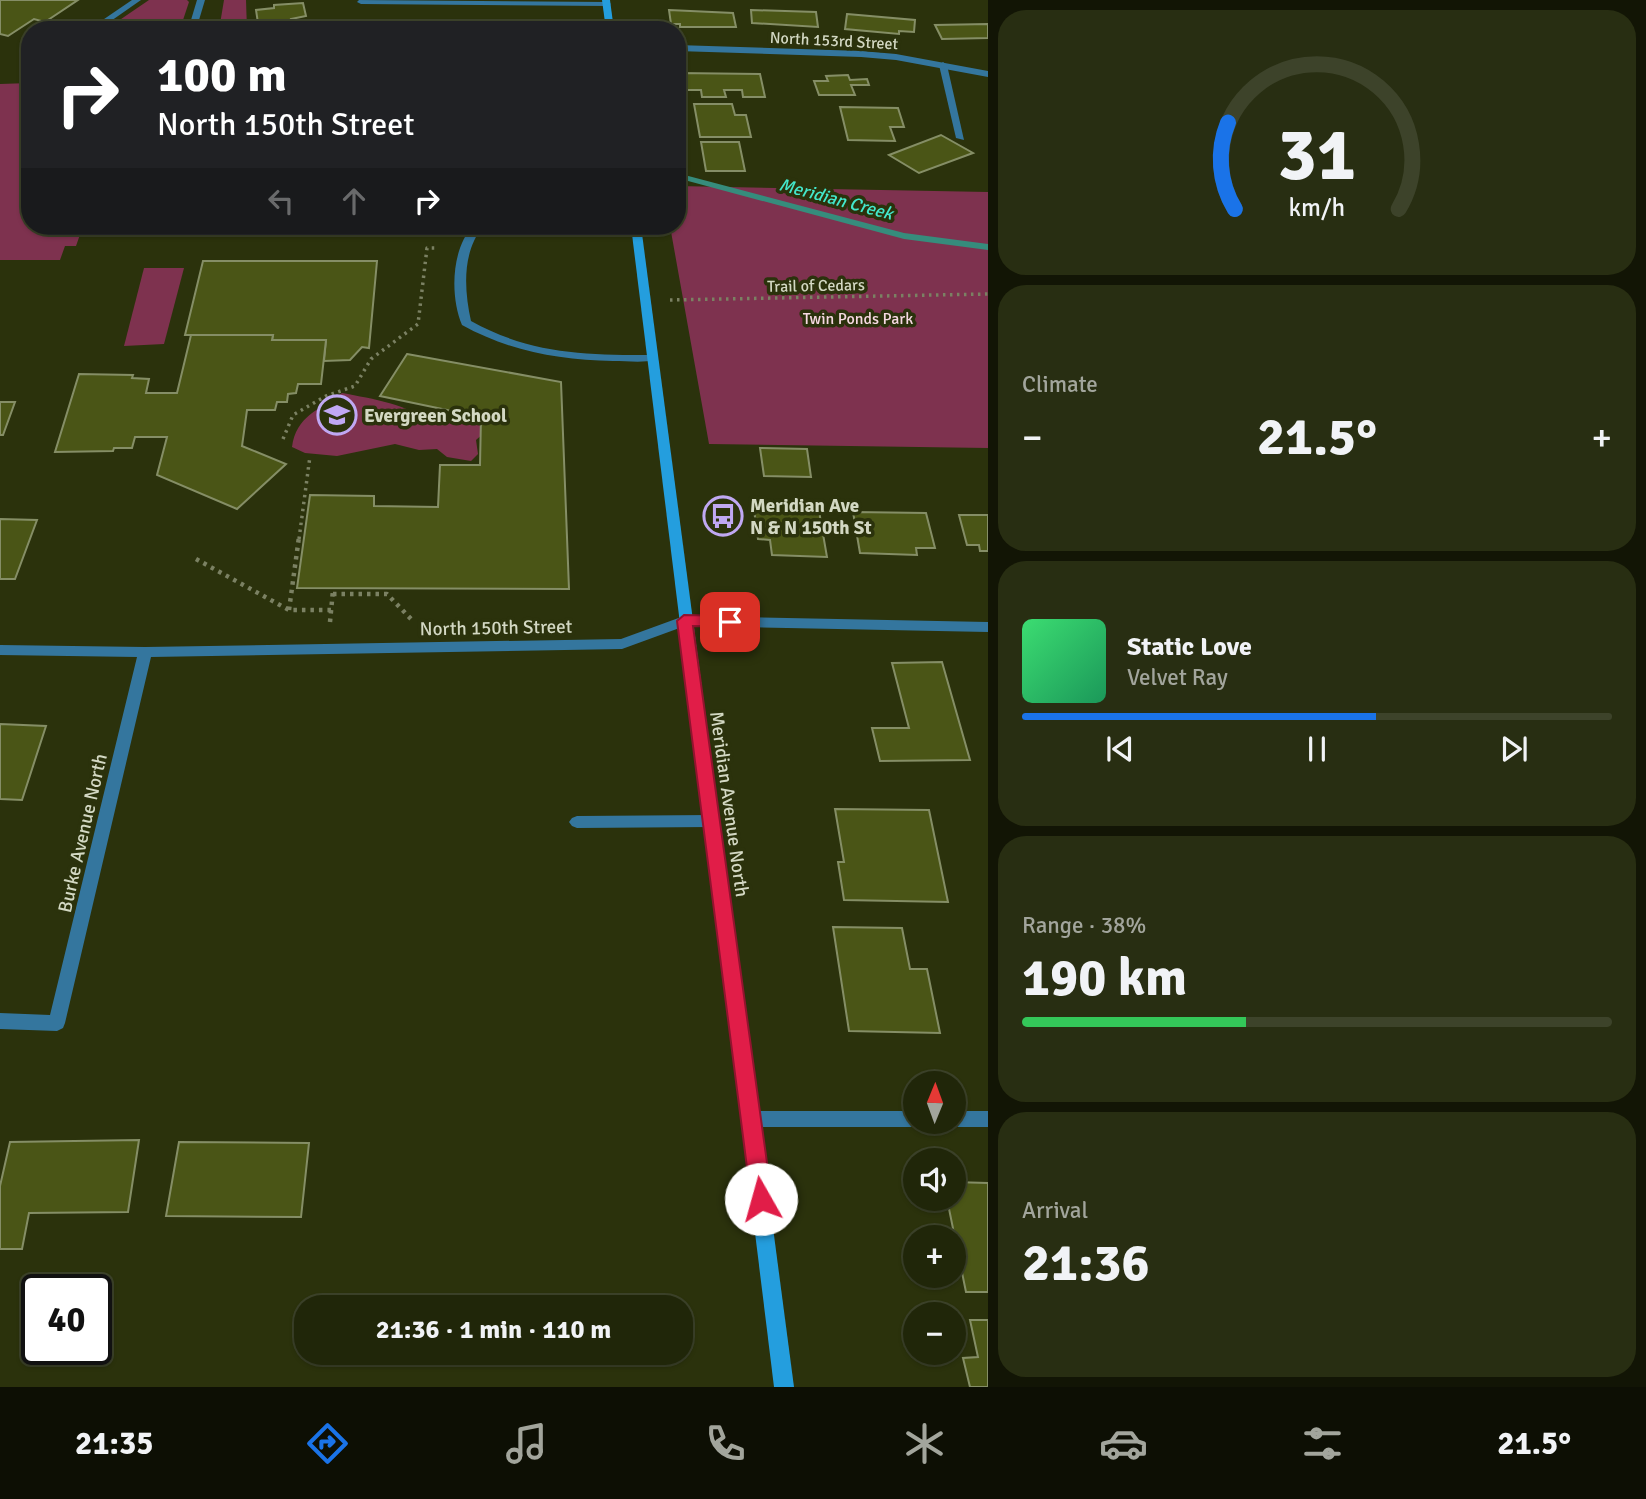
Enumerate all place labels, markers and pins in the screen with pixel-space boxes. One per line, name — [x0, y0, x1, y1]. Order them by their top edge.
school or university icon: Evergreen School — [316, 394, 358, 436]
place label: Evergreen School — [364, 404, 507, 428]
place label: Meridian Ave N & N 150th St — [750, 494, 872, 540]
bus stop icon: Meridian Ave N & N 150th St — [702, 495, 744, 537]
pin — [700, 592, 760, 652]

